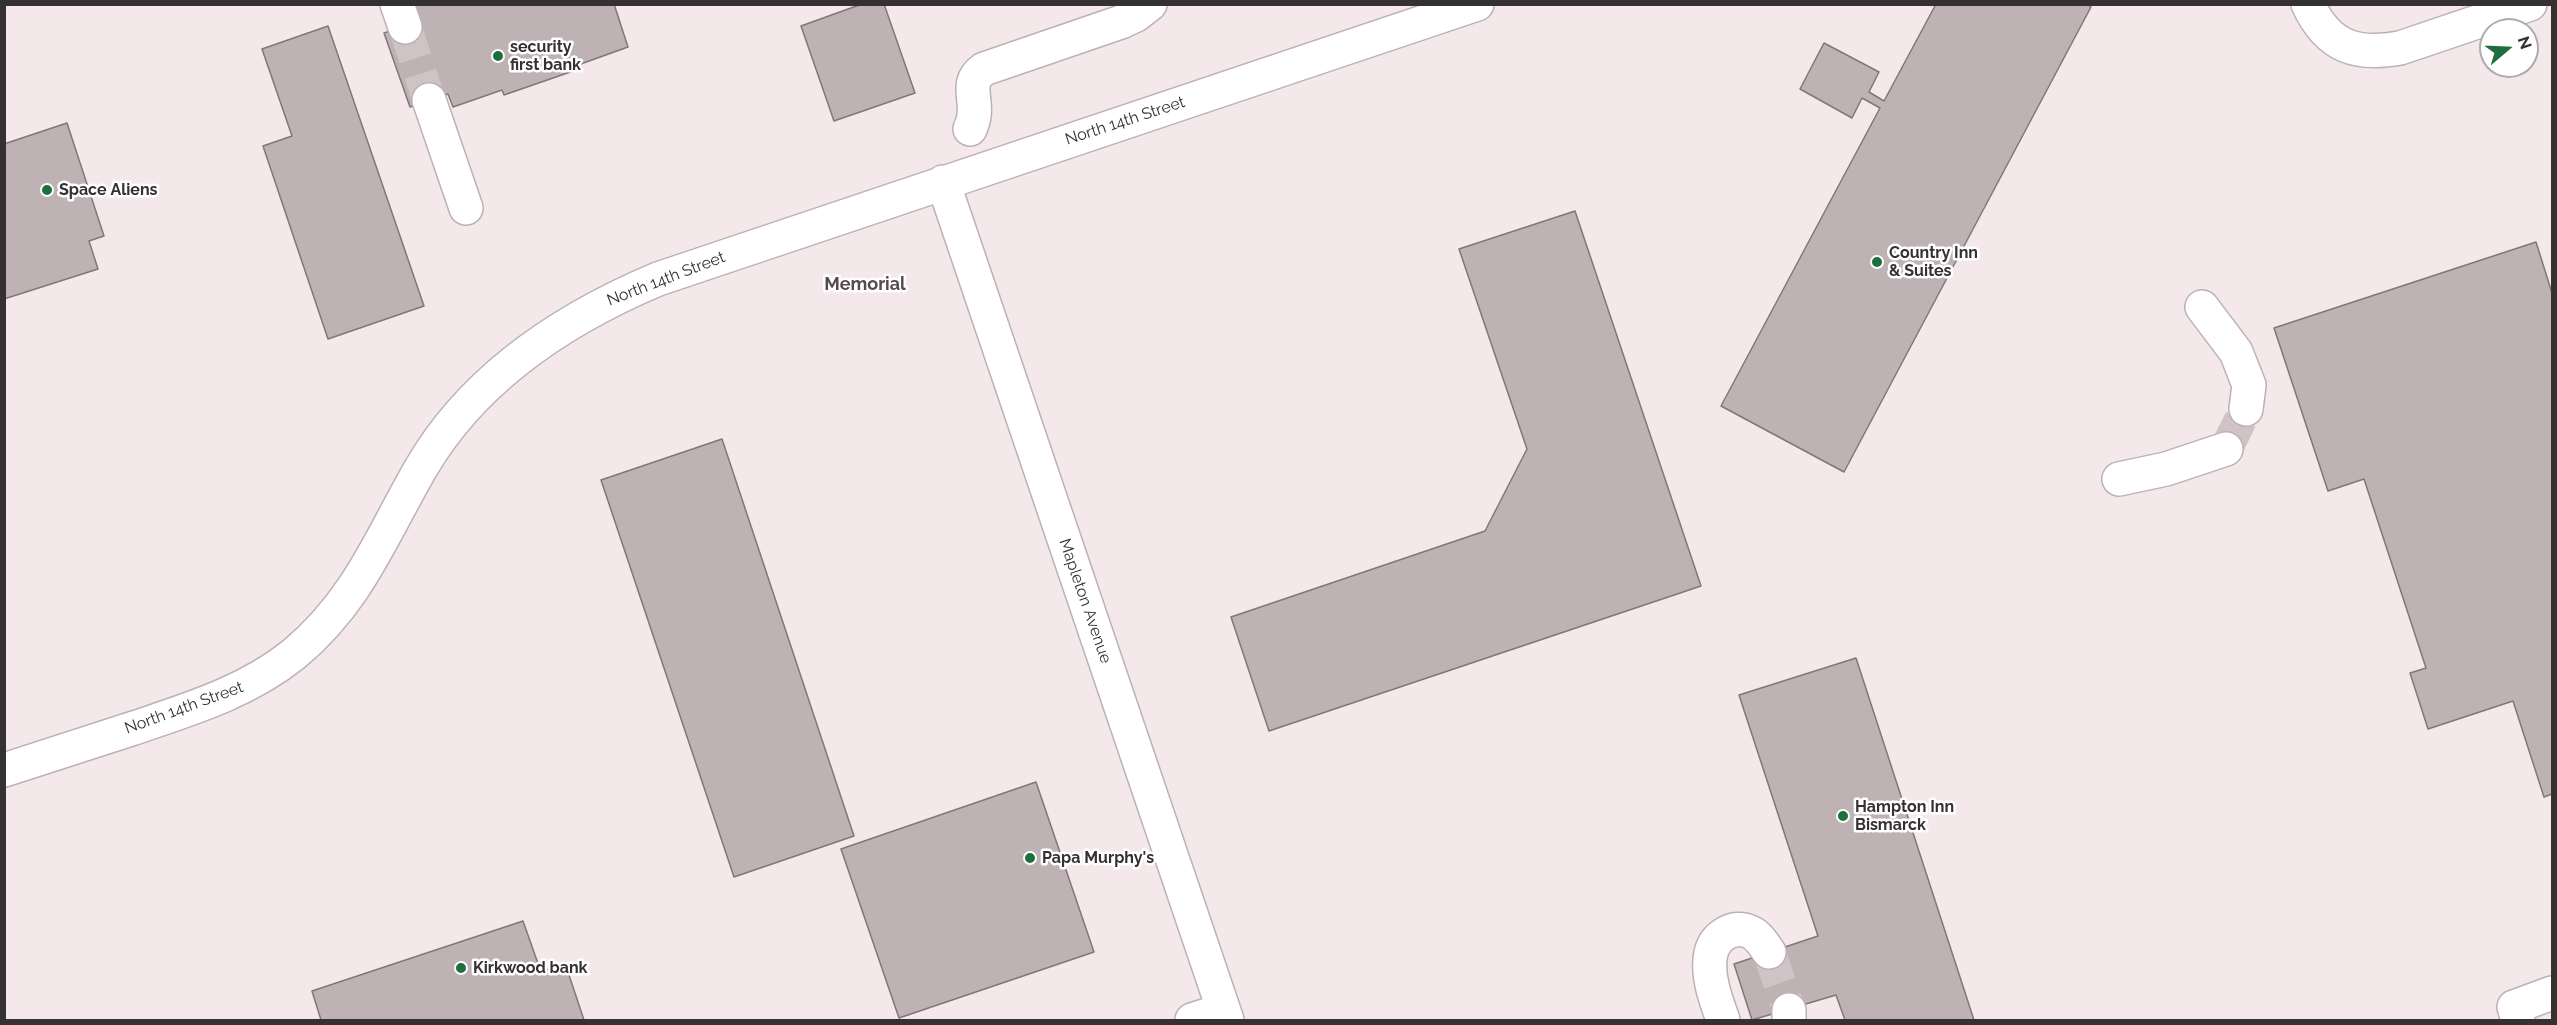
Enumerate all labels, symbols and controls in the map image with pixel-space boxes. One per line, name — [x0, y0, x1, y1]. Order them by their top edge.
north arrow — [2479, 18, 2539, 78]
text: N — [2514, 34, 2536, 51]
place label: security first bank — [510, 37, 581, 75]
marker: security first bank — [491, 49, 505, 63]
street label: North 14th Street — [1063, 93, 1187, 149]
place label: Space Aliens — [59, 180, 157, 200]
marker: Space Aliens — [40, 183, 54, 197]
place label: Country Inn & Suites — [1889, 243, 1978, 281]
street label: North 14th Street — [604, 248, 728, 310]
marker: Country Inn & Suites — [1870, 255, 1884, 269]
district label: Memorial — [824, 274, 906, 296]
street label: Mapleton Avenue — [1055, 536, 1115, 666]
street label: North 14th Street — [122, 678, 246, 738]
place label: Hampton Inn Bismarck — [1855, 797, 1954, 835]
marker: Hampton Inn Bismarck — [1836, 809, 1850, 823]
place label: Papa Murphy's — [1042, 848, 1154, 868]
marker: Papa Murphy's — [1023, 851, 1037, 865]
place label: Kirkwood bank — [473, 958, 588, 978]
marker: Kirkwood bank — [454, 961, 468, 975]

